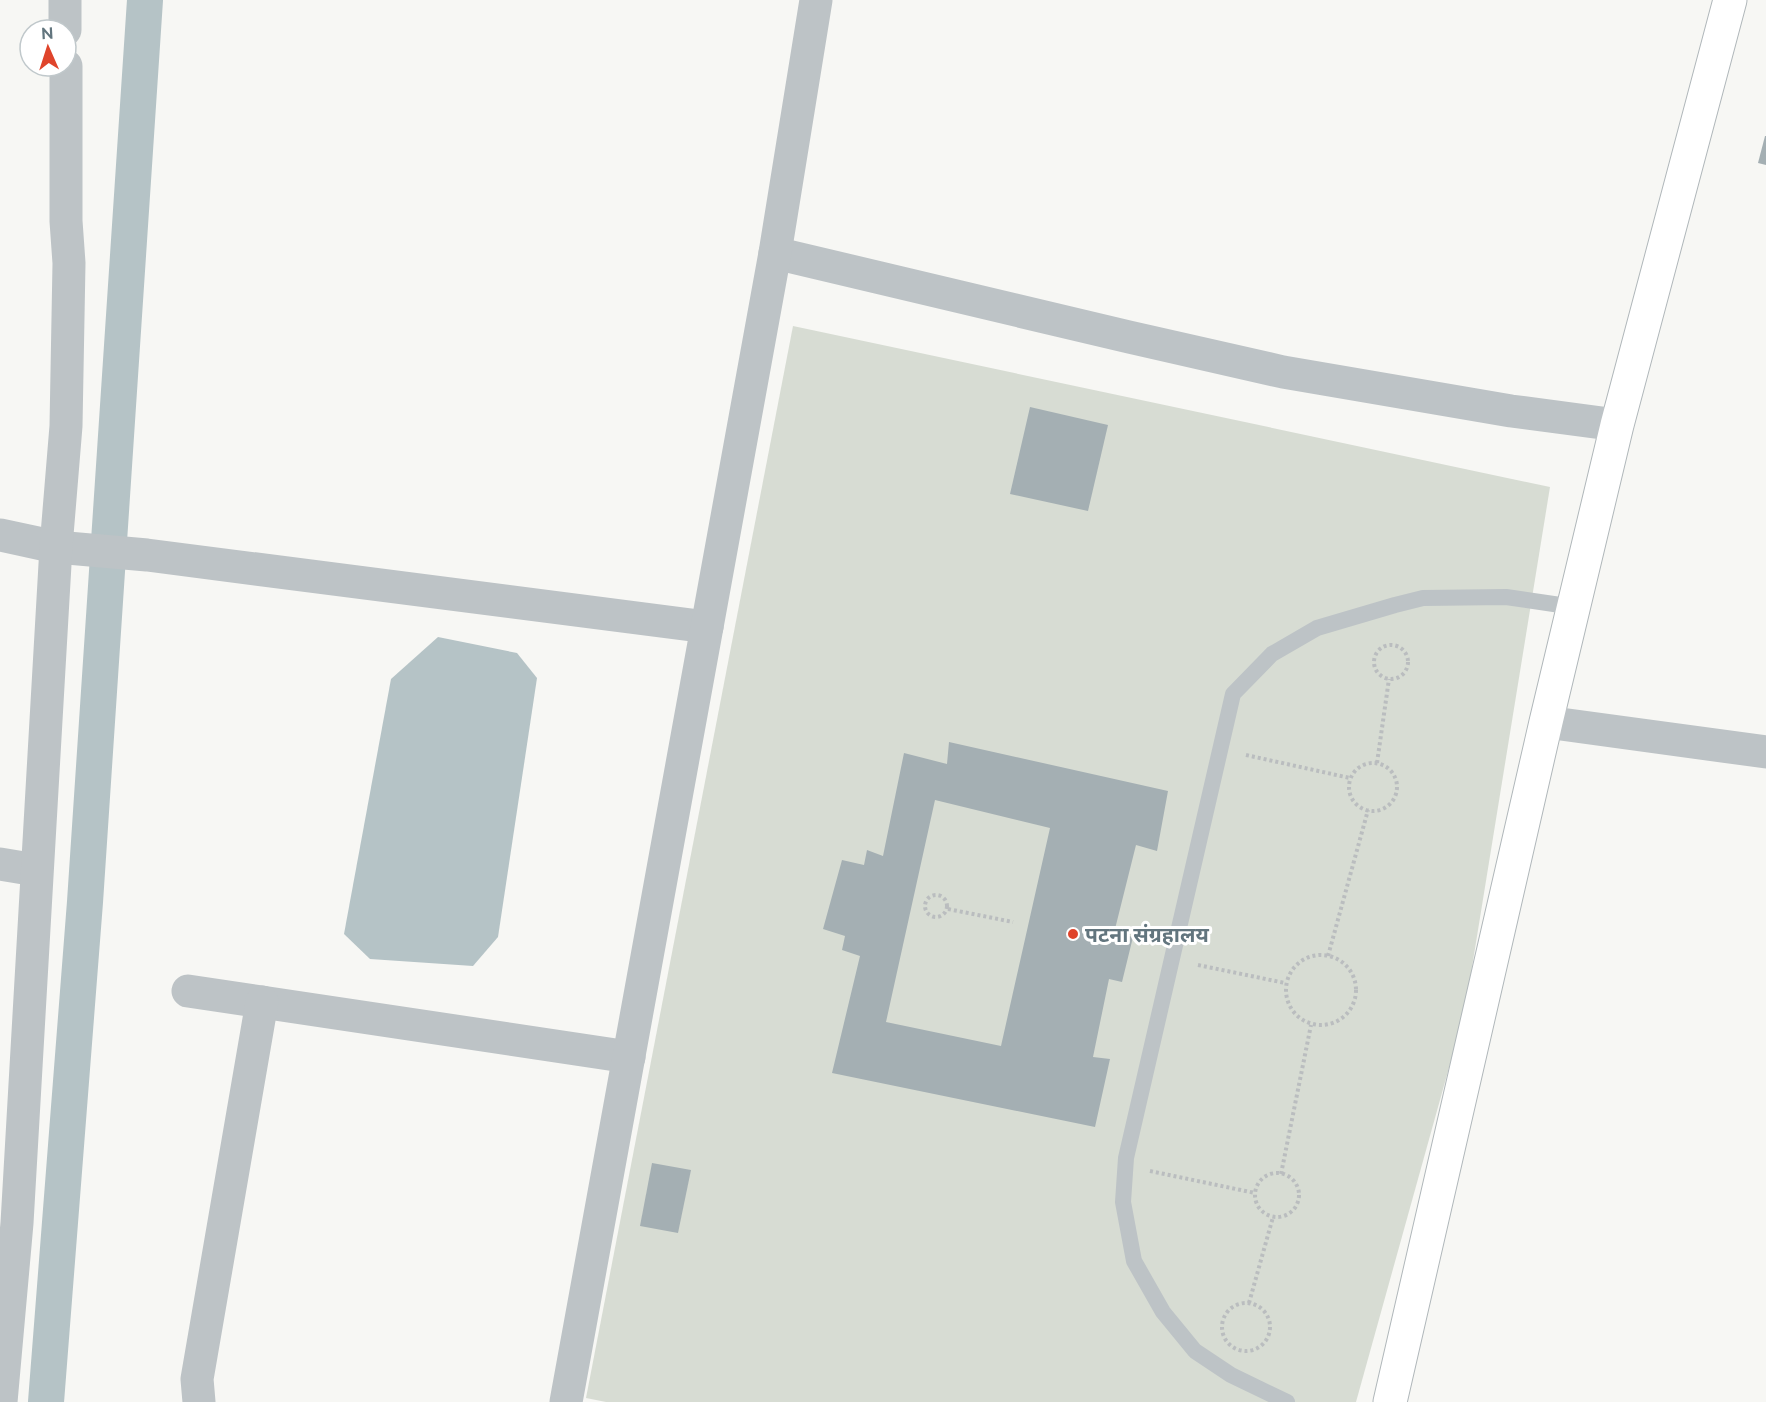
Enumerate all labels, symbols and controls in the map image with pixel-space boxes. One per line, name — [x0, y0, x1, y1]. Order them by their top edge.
north arrow — [18, 18, 78, 78]
text: N — [41, 24, 54, 43]
place label: पटना संग्रहालय — [1085, 922, 1209, 947]
marker: पटना संग्रहालय — [1066, 927, 1080, 941]

